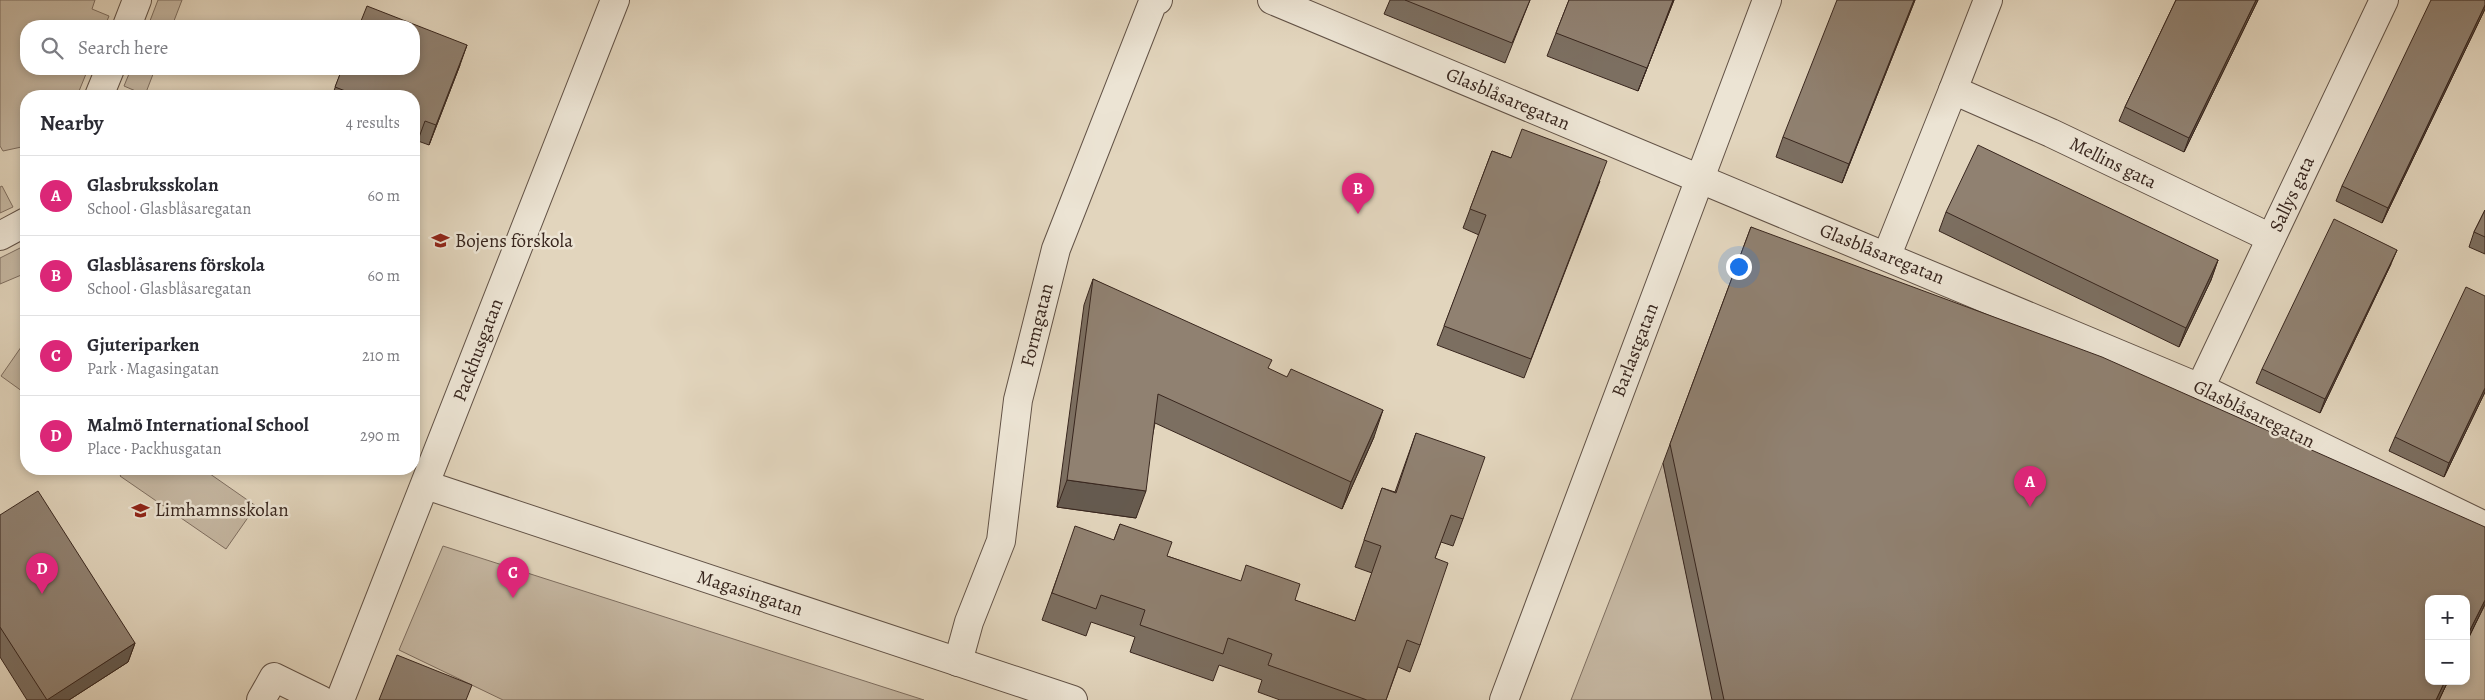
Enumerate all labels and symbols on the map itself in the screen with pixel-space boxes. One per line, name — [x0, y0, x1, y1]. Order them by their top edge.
street label: Glasblåsaregatan — [1442, 61, 1574, 137]
street label: Mellins gata — [2065, 131, 2161, 195]
street label: Sallys gata — [2263, 152, 2321, 236]
pin: B — [1342, 173, 1374, 214]
street label: Glasblåsaregatan — [1816, 217, 1948, 291]
place label: Bojens förskola — [455, 228, 573, 254]
school or university icon: Bojens förskola — [431, 231, 451, 251]
your location — [1726, 254, 1752, 280]
street label: Formgatan — [1014, 281, 1060, 369]
street label: Packhusgatan — [446, 295, 510, 405]
street label: Barlastgatan — [1605, 299, 1665, 401]
street label: Glasblåsaregatan — [2189, 373, 2319, 455]
pin: A — [2014, 466, 2046, 507]
place label: Limhamnsskolan — [155, 497, 289, 523]
school or university icon: Limhamnsskolan — [131, 500, 151, 520]
pin: D — [26, 553, 58, 594]
pin: C — [497, 557, 529, 598]
street label: Magasingatan — [694, 564, 806, 622]

